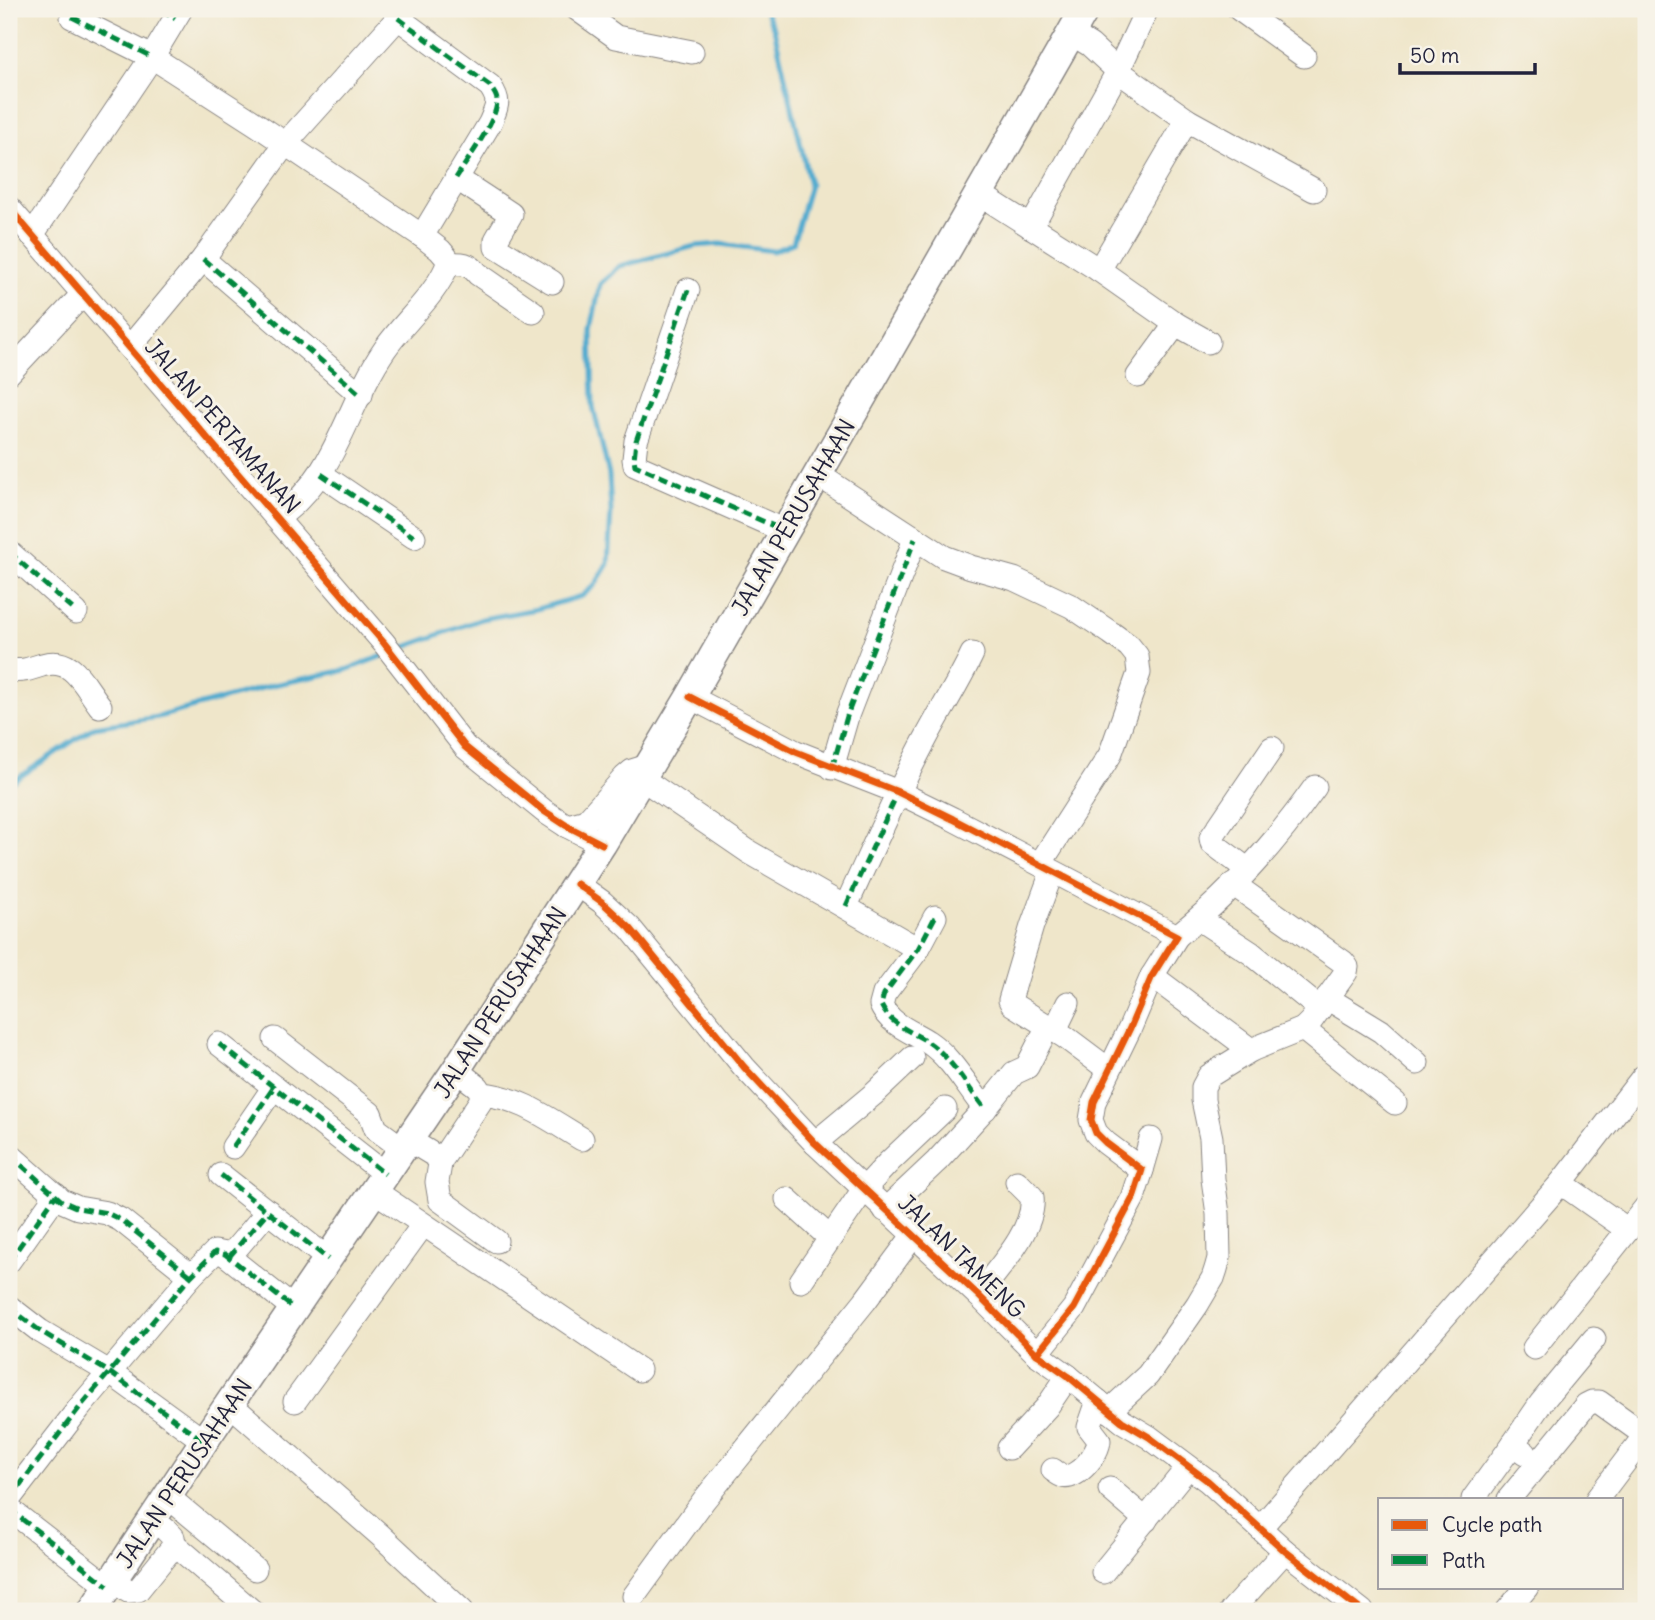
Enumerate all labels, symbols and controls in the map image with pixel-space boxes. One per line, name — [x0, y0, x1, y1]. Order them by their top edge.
scale bar — [1400, 32, 1534, 76]
text: 50 m — [1410, 42, 1459, 69]
street label: JALAN PERTAMANAN — [139, 332, 307, 520]
street label: JALAN PERUSAHAAN — [725, 413, 861, 621]
street label: JALAN PERUSAHAAN — [427, 901, 573, 1103]
street label: JALAN TAMENG — [892, 1188, 1032, 1324]
street label: JALAN PERUSAHAAN — [110, 1373, 258, 1573]
legend — [1378, 1498, 1624, 1588]
text: Cycle path — [1442, 1511, 1542, 1538]
text: Path — [1442, 1547, 1485, 1574]

